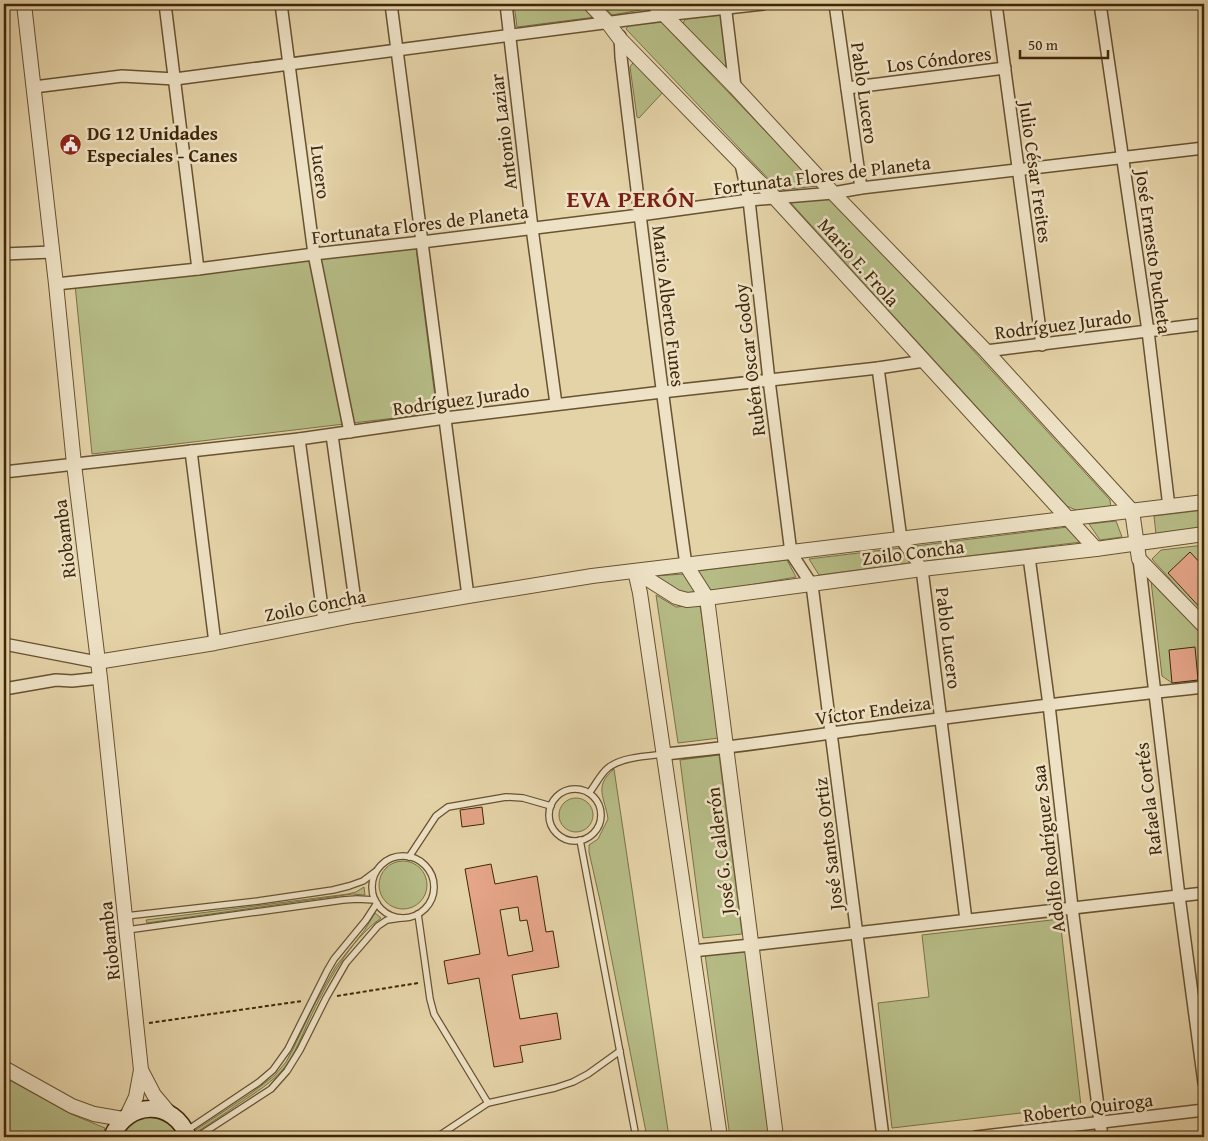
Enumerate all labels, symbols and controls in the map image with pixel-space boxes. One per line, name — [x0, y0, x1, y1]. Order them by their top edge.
scale bar — [1020, 28, 1108, 60]
text: 50 m — [1028, 34, 1059, 55]
street label: Los Cóndores — [885, 39, 993, 79]
street label: Pablo Lucero — [844, 40, 886, 146]
street label: Antonio Laziar — [482, 72, 524, 192]
street label: Julio César Freites — [1012, 97, 1060, 245]
place label: DG 12 Unidades Especiales - Canes — [87, 119, 238, 169]
public building icon: DG 12 Unidades Especiales - Canes — [59, 132, 83, 156]
street label: Lucero — [304, 143, 338, 201]
street label: Fortunata Flores de Planeta — [712, 148, 932, 202]
street label: José Ernesto Pucheta — [1128, 166, 1179, 336]
district label: EVA PERÓN — [567, 181, 696, 216]
street label: Fortunata Flores de Planeta — [310, 197, 530, 251]
street label: Mario E. Frola — [812, 211, 906, 313]
street label: Mario Alberto Funes — [645, 224, 693, 388]
street label: Rubén Oscar Godoy — [726, 282, 772, 438]
street label: Rodríguez Jurado — [993, 302, 1133, 346]
street label: Rodríguez Jurado — [391, 376, 531, 422]
street label: Riobamba — [45, 498, 83, 580]
street label: Zoilo Concha — [860, 532, 966, 572]
street label: Zoilo Concha — [262, 581, 368, 629]
street label: Pablo Lucero — [929, 585, 969, 691]
street label: Víctor Endeiza — [813, 688, 933, 732]
street label: Rafaela Cortés — [1127, 741, 1169, 857]
street label: Adolfo Rodríguez Saa — [1024, 763, 1072, 935]
street label: José Santos Ortiz — [806, 776, 850, 914]
street label: José G. Calderón — [698, 785, 742, 918]
street label: Riobamba — [91, 900, 127, 982]
street label: Roberto Quiroga — [1021, 1085, 1155, 1129]

